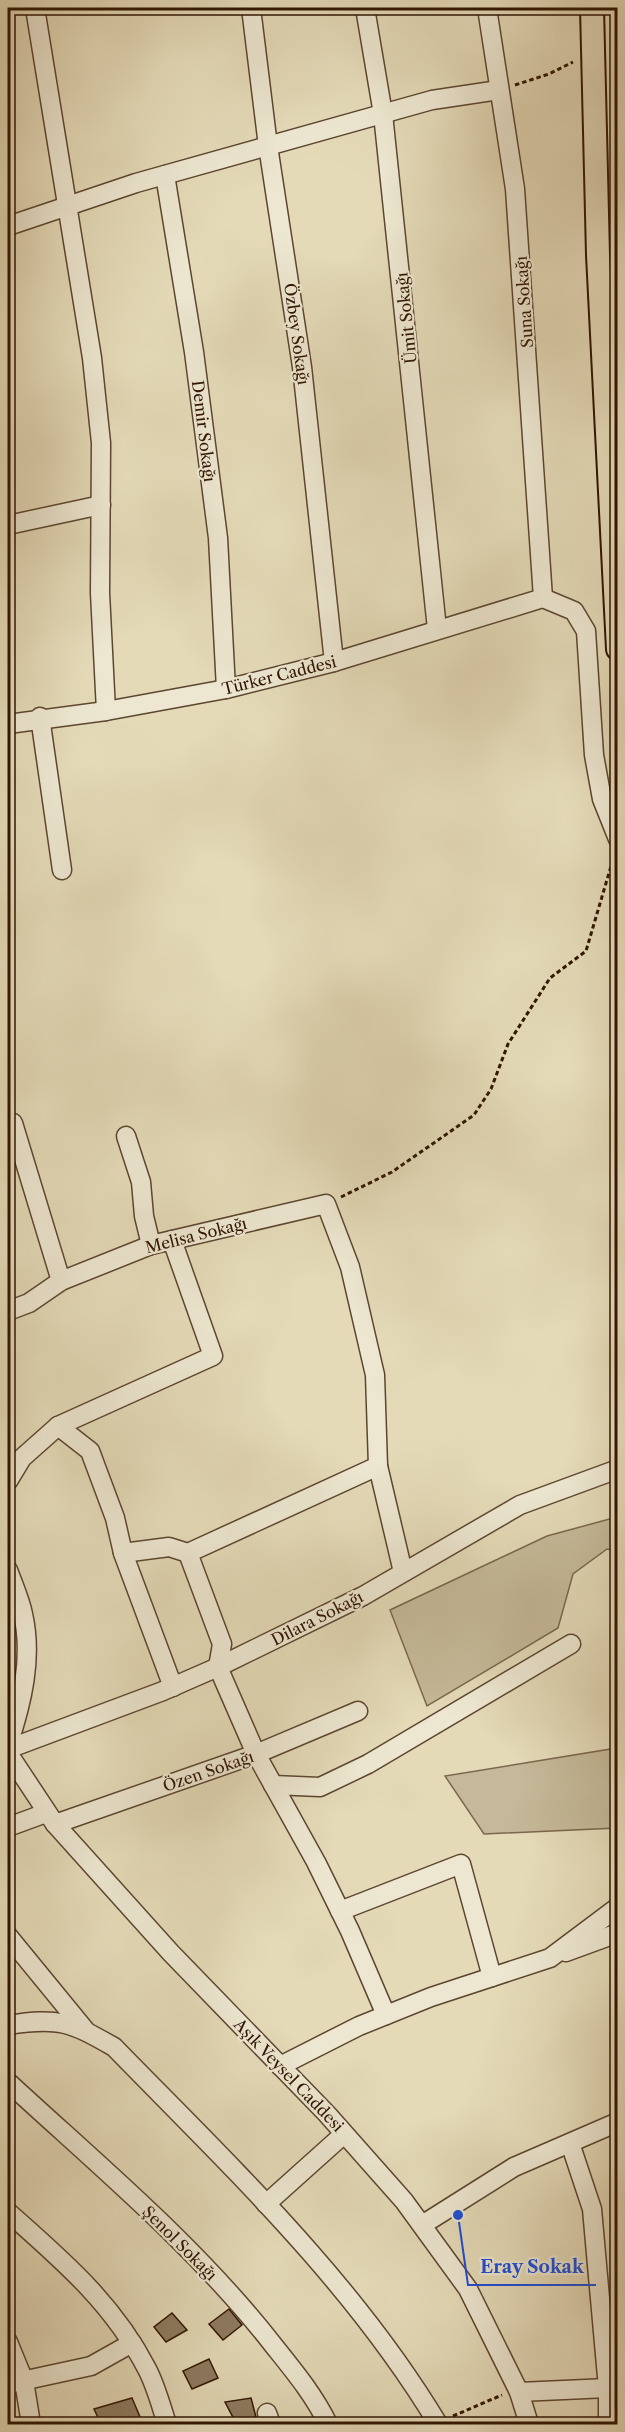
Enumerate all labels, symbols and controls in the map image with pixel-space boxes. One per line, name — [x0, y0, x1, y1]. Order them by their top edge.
street label: Suna Sokağı — [511, 255, 537, 349]
street label: Ümit Sokağı — [391, 271, 421, 365]
street label: Özbey Sokağı — [280, 282, 314, 386]
street label: Demir Sokağı — [188, 379, 220, 483]
street label: Türker Caddesi — [220, 651, 338, 699]
street label: Melisa Sokağı — [143, 1213, 249, 1257]
street label: Dilara Sokağı — [268, 1586, 366, 1650]
street label: Özen Sokağı — [160, 1746, 256, 1796]
street label: Aşık Veysel Caddesi — [229, 2014, 348, 2136]
street label: Şenol Sokağı — [139, 2202, 222, 2285]
callout: Eray Sokak — [468, 2249, 596, 2285]
text: Eray Sokak — [480, 2256, 585, 2278]

